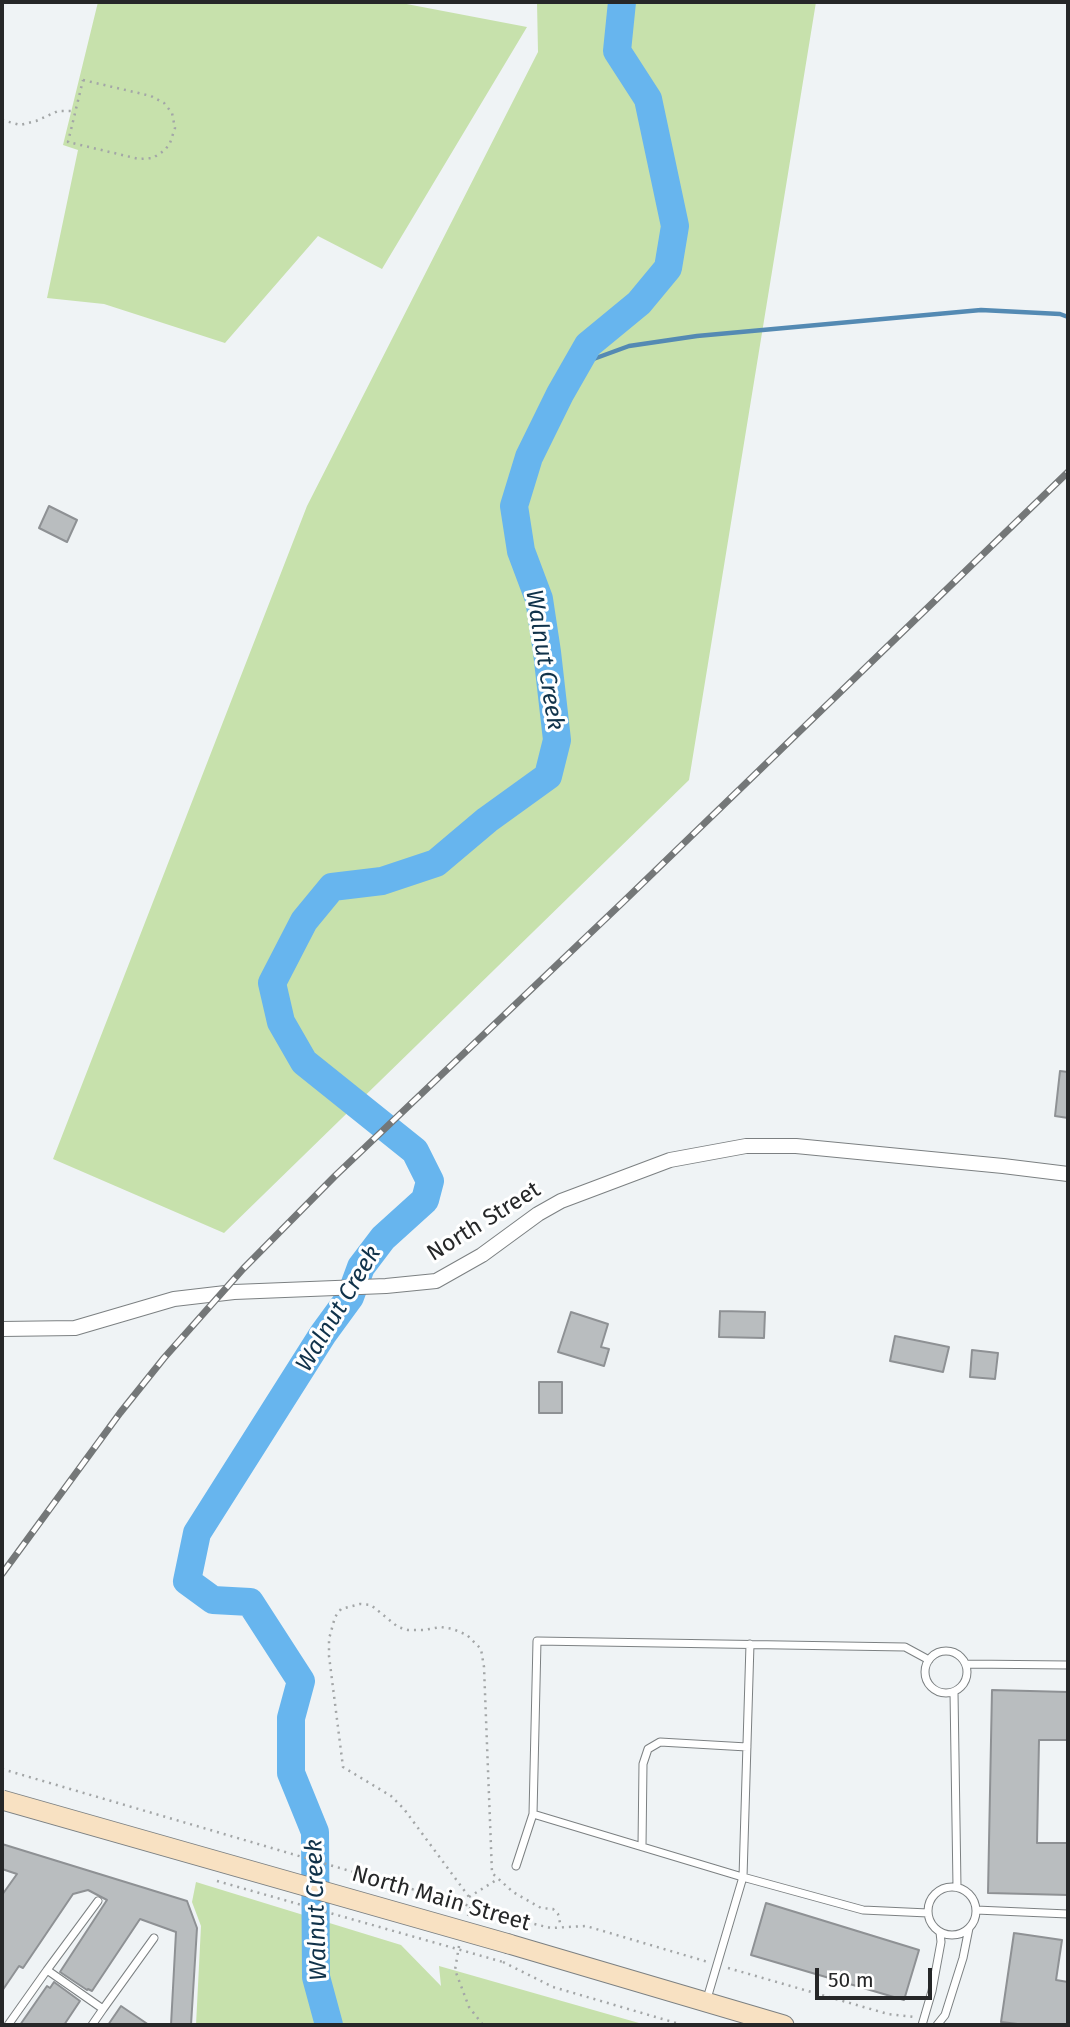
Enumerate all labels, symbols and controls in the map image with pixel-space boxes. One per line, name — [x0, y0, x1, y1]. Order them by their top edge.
water label: Walnut Creek — [519, 588, 569, 732]
street label: North Street — [422, 1176, 546, 1268]
water label: Walnut Creek — [290, 1241, 388, 1377]
water label: Walnut Creek — [300, 1839, 334, 1981]
street label: North Main Street — [348, 1860, 534, 1938]
scale bar — [818, 1954, 935, 1998]
text: 50 m — [828, 1967, 874, 1993]

